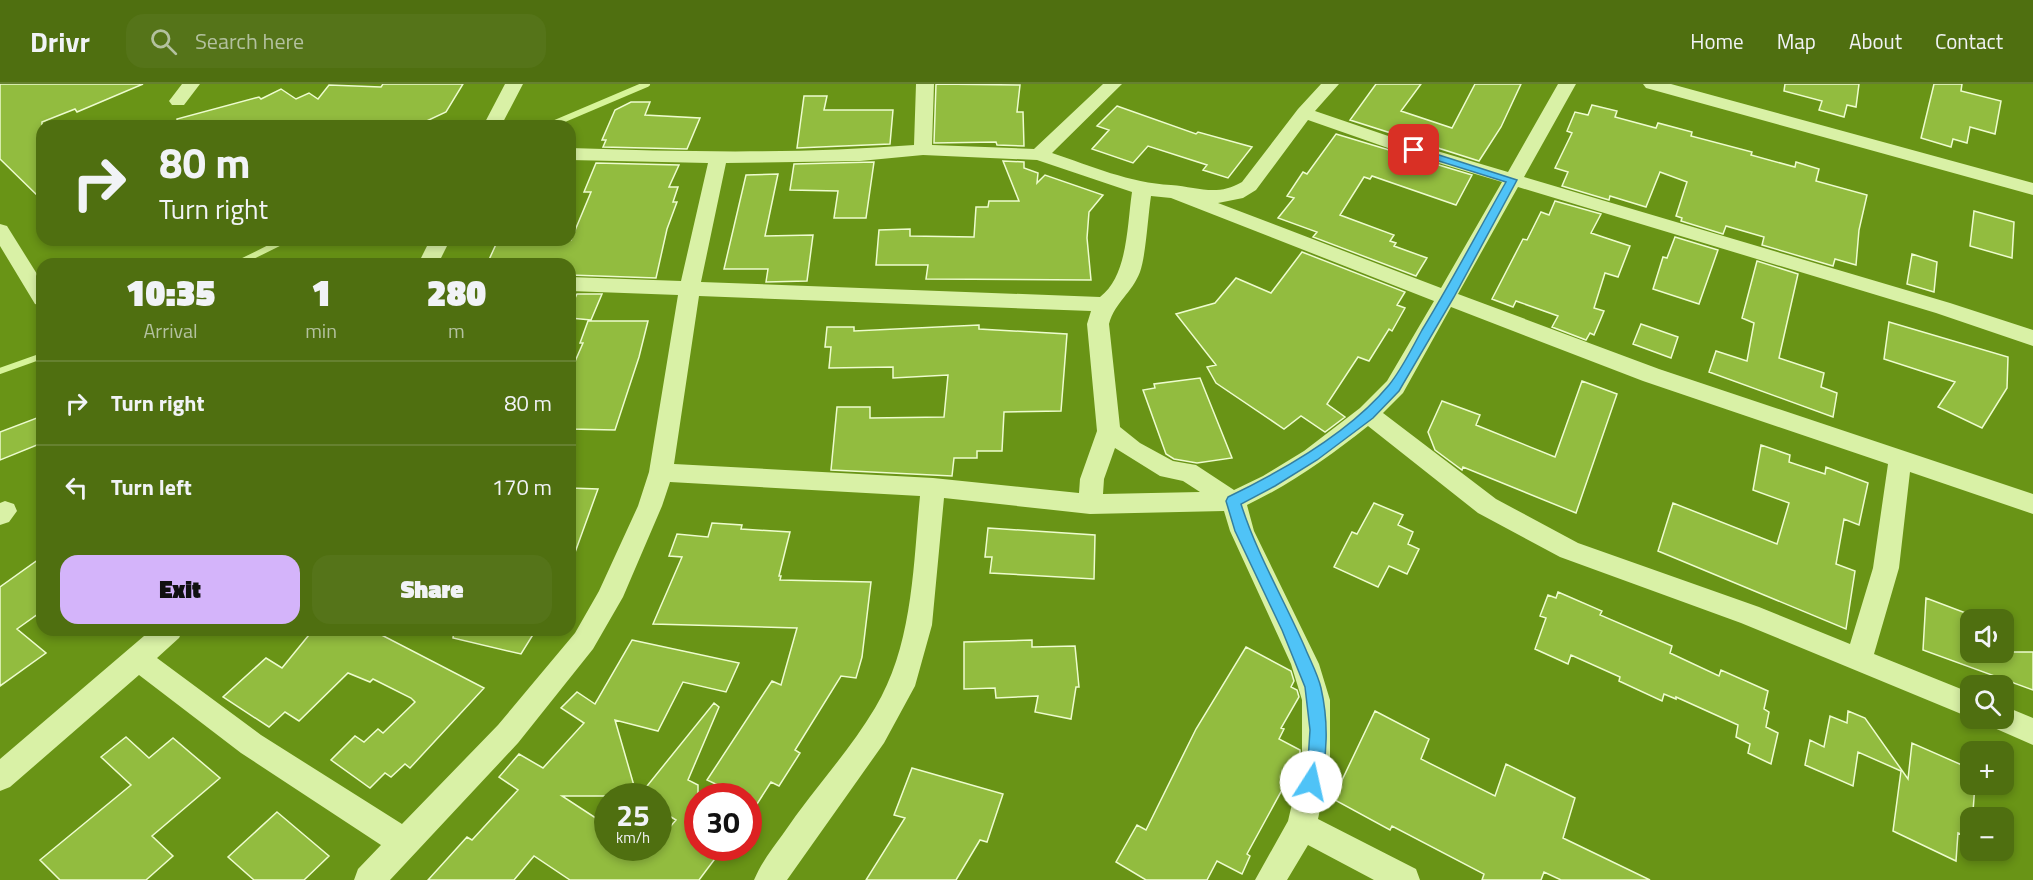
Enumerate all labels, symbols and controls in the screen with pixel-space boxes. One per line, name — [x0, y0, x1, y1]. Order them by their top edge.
search box — [126, 14, 546, 68]
text: Drivr — [30, 20, 90, 63]
text: Search here — [195, 24, 304, 58]
icon: search — [147, 25, 180, 58]
text: Home — [1690, 25, 1744, 57]
text: Map — [1777, 25, 1816, 57]
text: About — [1849, 25, 1902, 57]
text: Contact — [1935, 25, 2003, 57]
pin — [1388, 124, 1439, 175]
text: 80 m — [159, 130, 251, 194]
icon: arrive — [1397, 133, 1430, 166]
icon: right — [60, 144, 138, 222]
text: Turn right — [159, 188, 268, 229]
text: 10:35 — [126, 265, 215, 320]
text: 1 — [311, 265, 331, 320]
text: 280 — [427, 265, 486, 320]
text: Arrival — [143, 315, 198, 346]
text: min — [305, 315, 337, 346]
text: m — [448, 315, 465, 346]
text: Turn right — [111, 386, 205, 420]
text: 80 m — [504, 386, 552, 420]
icon: right — [60, 387, 93, 420]
text: Turn left — [111, 470, 192, 504]
text: 170 m — [492, 470, 552, 504]
icon: left — [60, 471, 93, 504]
button: Exit — [60, 555, 300, 624]
button: Share — [312, 555, 552, 624]
map controls — [1960, 609, 2014, 861]
button: sound — [1960, 609, 2014, 663]
button: search — [1960, 675, 2014, 729]
button: + — [1960, 741, 2014, 795]
position arrow — [1279, 750, 1343, 814]
speed limit sign: 30 — [684, 783, 762, 861]
text: 25 — [616, 792, 650, 838]
button: − — [1960, 807, 2014, 861]
text: km/h — [616, 826, 650, 849]

